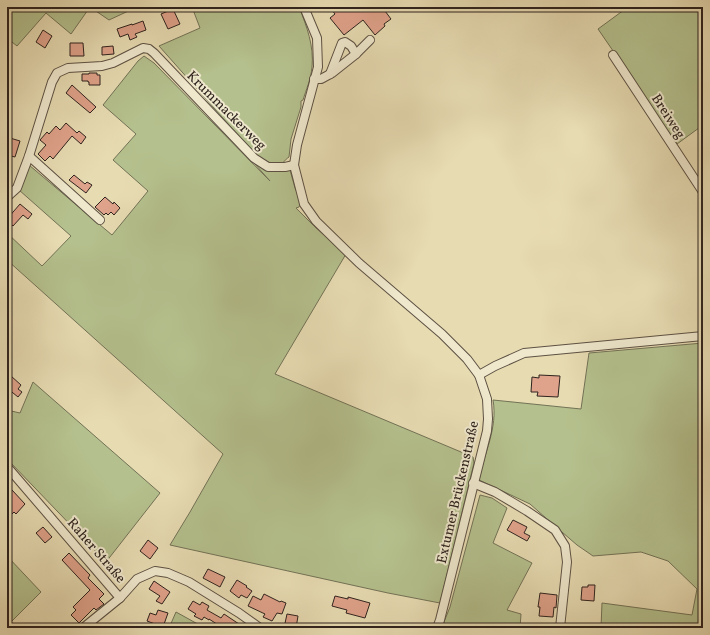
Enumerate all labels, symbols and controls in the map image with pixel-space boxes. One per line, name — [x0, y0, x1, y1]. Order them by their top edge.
street label: Krummackerweg — [182, 67, 270, 155]
street label: Breiweg — [646, 91, 689, 143]
street label: Extumer Brückenstraße — [433, 419, 484, 565]
street label: Raher Straße — [62, 514, 130, 588]

